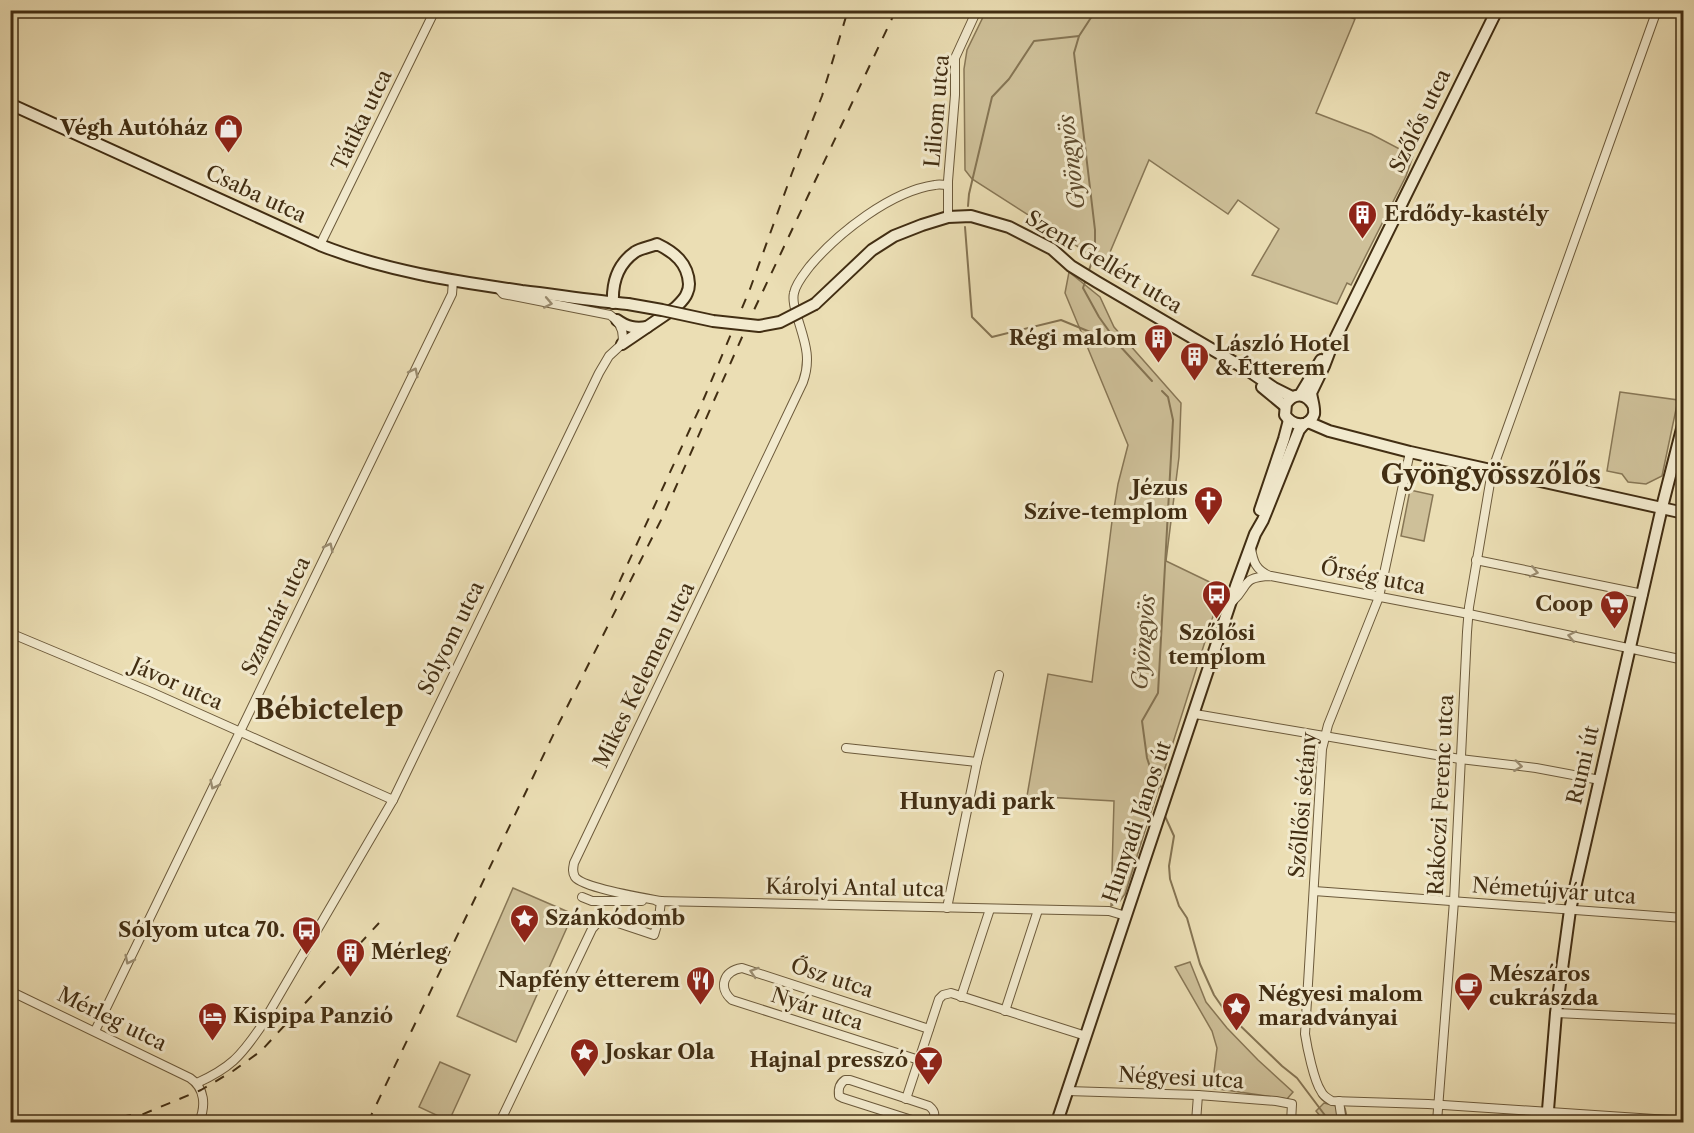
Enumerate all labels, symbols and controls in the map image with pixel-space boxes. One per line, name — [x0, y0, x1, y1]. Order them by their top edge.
street label: Liliom utca — [919, 53, 954, 168]
street label: Tátika utca — [326, 64, 397, 174]
street label: Szőlős utca — [1384, 64, 1456, 177]
shop icon: Végh Autóház — [213, 112, 245, 154]
water label: Gyöngyös — [1052, 112, 1091, 211]
place label: Végh Autóház — [59, 115, 208, 140]
street label: Csaba utca — [202, 159, 311, 228]
building icon: Erdődy-kastély — [1347, 198, 1379, 240]
place label: Erdődy-kastély — [1384, 201, 1550, 226]
street label: Szent Gellért utca — [1021, 205, 1188, 319]
one-way arrow — [542, 296, 552, 309]
building icon: Régi malom — [1142, 322, 1174, 364]
place label: Régi malom — [1009, 325, 1137, 350]
place label: László Hotel & Étterem — [1215, 331, 1350, 380]
building icon: László Hotel & Étterem — [1178, 340, 1210, 382]
one-way arrow — [407, 367, 419, 378]
district label: Gyöngyösszőlős — [1381, 458, 1601, 491]
place label: Jézus Szíve-templom — [1024, 475, 1188, 524]
church icon: Jézus Szíve-templom — [1193, 484, 1225, 526]
one-way arrow — [322, 542, 334, 553]
street label: Szatmár utca — [236, 552, 315, 679]
street label: Őrség utca — [1319, 554, 1429, 599]
one-way arrow — [1529, 565, 1539, 578]
street label: Sólyom utca — [412, 576, 489, 699]
street label: Mikes Kelemen utca — [588, 577, 700, 772]
bus stop icon: Szőlősi templom — [1201, 578, 1233, 620]
supermarket icon: Coop — [1598, 588, 1630, 630]
place label: Coop — [1535, 591, 1593, 616]
water label: Gyöngyös — [1126, 593, 1161, 691]
place label: Szőlősi templom — [1168, 620, 1266, 669]
one-way arrow — [1568, 630, 1578, 643]
street label: Jávor utca — [125, 651, 228, 715]
district label: Bébictelep — [254, 693, 404, 726]
street label: Rákóczi Ferenc utca — [1423, 693, 1458, 896]
street label: Rumi út — [1561, 723, 1604, 807]
street label: Szőllősi sétány — [1284, 731, 1321, 879]
street label: Hunyadi János út — [1097, 737, 1176, 906]
one-way arrow — [1514, 759, 1523, 772]
one-way arrow — [210, 778, 222, 789]
district label: Hunyadi park — [899, 788, 1055, 815]
street label: Németújvár utca — [1471, 872, 1638, 909]
street label: Károlyi Antal utca — [765, 873, 946, 902]
place icon: Szánkódomb — [508, 902, 540, 944]
place label: Szánkódomb — [545, 905, 685, 930]
bus stop icon: Sólyom utca 70. — [290, 914, 322, 956]
place label: Sólyom utca 70. — [118, 917, 285, 942]
building icon: Mérleg — [334, 936, 366, 978]
place label: Mérleg — [371, 939, 449, 964]
street label: Ősz utca — [788, 952, 878, 1003]
one-way arrow — [125, 954, 137, 965]
place label: Mészáros cukrászda — [1489, 961, 1599, 1010]
restaurant icon: Napfény étterem — [685, 964, 717, 1006]
one-way arrow — [749, 966, 760, 979]
place label: Napfény étterem — [498, 967, 680, 992]
cafe icon: Mészáros cukrászda — [1452, 970, 1484, 1012]
street label: Mérleg utca — [54, 981, 172, 1056]
place label: Négyesi malom maradványai — [1258, 981, 1423, 1030]
street label: Nyár utca — [768, 982, 867, 1035]
place icon: Négyesi malom maradványai — [1221, 990, 1253, 1032]
hotel icon: Kispipa Panzió — [196, 1000, 228, 1042]
place label: Kispipa Panzió — [233, 1003, 393, 1028]
place icon: Joskar Ola — [568, 1036, 600, 1078]
place label: Joskar Ola — [601, 1039, 715, 1064]
bar icon: Hajnal presszó — [913, 1044, 945, 1086]
place label: Hajnal presszó — [749, 1047, 908, 1072]
street label: Négyesi utca — [1117, 1062, 1246, 1093]

